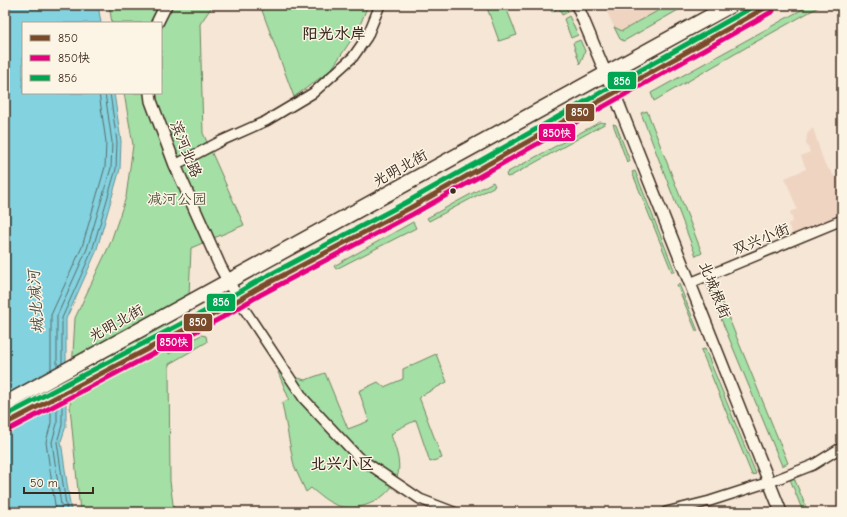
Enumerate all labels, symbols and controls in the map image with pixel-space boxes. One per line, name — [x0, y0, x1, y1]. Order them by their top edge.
legend — [22, 22, 162, 94]
district label: 阳光水岸 — [302, 25, 366, 43]
text: 850 — [58, 31, 78, 45]
text: 850快 — [58, 51, 90, 65]
text: 856 — [58, 71, 77, 85]
line badge: 856 — [607, 71, 637, 90]
text: 856 — [613, 75, 631, 88]
line badge: 850 — [565, 103, 595, 122]
text: 850 — [571, 106, 589, 119]
street label: 滨河北路 — [166, 118, 206, 180]
line badge: 850快 — [538, 123, 576, 142]
text: 850快 — [543, 127, 571, 140]
street label: 光明北街 — [369, 146, 431, 190]
unlabelled marker — [448, 186, 458, 196]
park label: 减河公园 — [147, 190, 207, 208]
street label: 双兴小街 — [730, 219, 792, 259]
street label: 北城根街 — [695, 259, 735, 321]
water label: 城北减河 — [25, 266, 47, 334]
line badge: 856 — [206, 293, 236, 312]
text: 856 — [212, 296, 230, 309]
street label: 光明北街 — [85, 301, 147, 345]
line badge: 850 — [183, 313, 213, 332]
text: 850 — [189, 316, 207, 329]
line badge: 850快 — [156, 333, 193, 352]
text: 850快 — [160, 336, 188, 349]
district label: 北兴小区 — [310, 455, 374, 473]
scale bar — [24, 469, 93, 495]
text: 50 m — [30, 476, 58, 490]

